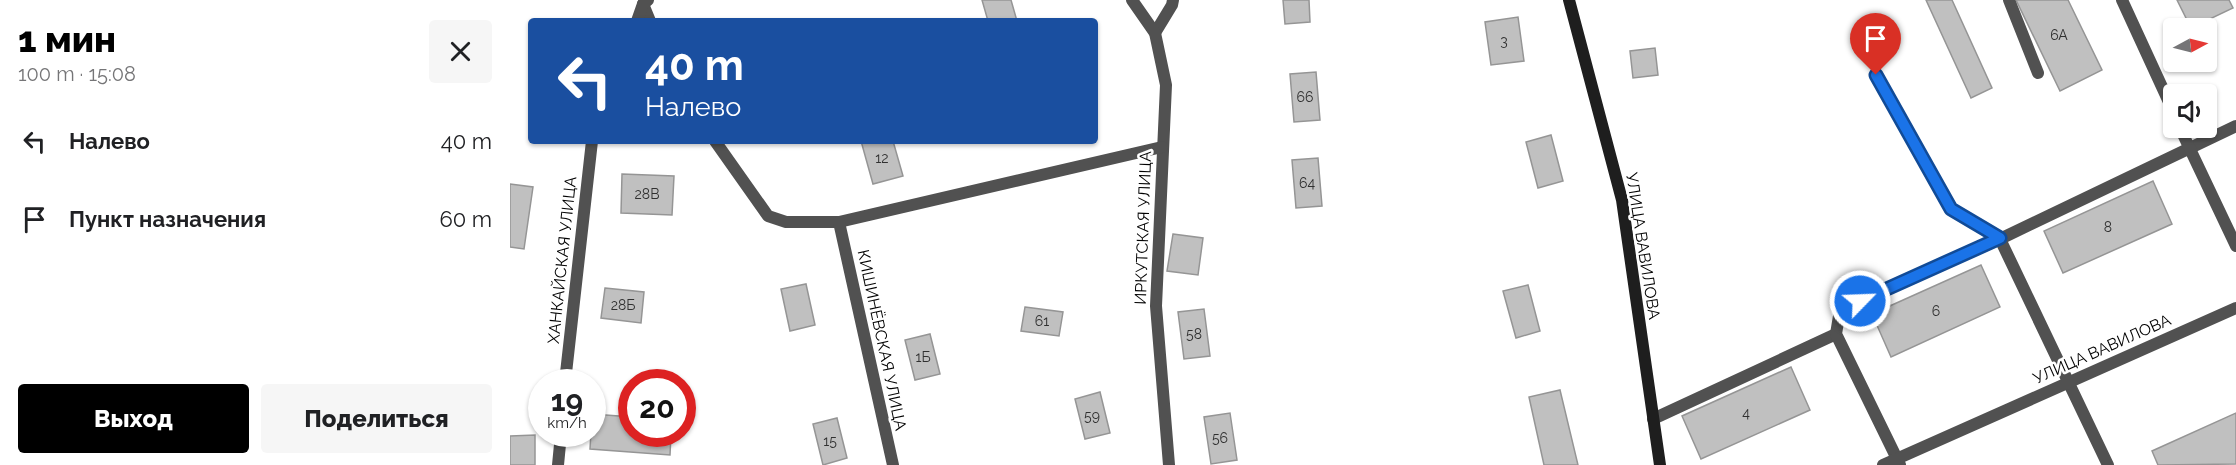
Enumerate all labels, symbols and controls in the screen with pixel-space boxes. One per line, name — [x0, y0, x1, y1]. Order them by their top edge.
pin — [1850, 13, 1901, 75]
text: 1 мин — [18, 18, 116, 60]
north arrow — [2163, 18, 2217, 72]
map controls — [2163, 18, 2217, 138]
button: close — [429, 20, 492, 83]
icon: arrive — [1859, 22, 1892, 55]
house number: 6А — [2050, 27, 2068, 43]
house number: 3 — [1500, 33, 1508, 49]
text: 40 m — [645, 41, 744, 90]
icon: left — [546, 42, 624, 120]
text: 100 m · 15:08 — [18, 62, 136, 86]
button: sound — [2163, 84, 2217, 138]
house number: 66 — [1297, 89, 1313, 105]
text: Налево — [645, 91, 741, 122]
icon: left — [18, 125, 51, 158]
text: Налево — [69, 128, 150, 154]
text: 40 m — [441, 128, 492, 154]
house number: 12 — [875, 150, 889, 166]
street label: ИРКУТСКАЯ УЛИЦА — [1131, 151, 1155, 305]
street label: УЛИЦА ВАВИЛОВА — [1622, 171, 1664, 321]
street label: ХАНКАЙСКАЯ УЛИЦА — [544, 175, 580, 345]
house number: 64 — [1299, 175, 1315, 191]
house number: 28В — [635, 186, 659, 202]
icon: arrive — [18, 203, 51, 236]
text: Пункт назначения — [69, 206, 266, 232]
text: 60 m — [439, 206, 492, 232]
house number: 8 — [2104, 219, 2112, 235]
street label: КИШИНЁВСКАЯ УЛИЦА — [854, 248, 911, 432]
position arrow — [1828, 269, 1892, 333]
house number: 28Б — [611, 297, 635, 313]
house number: 6 — [1932, 303, 1940, 319]
street label: УЛИЦА ВАВИЛОВА — [2030, 310, 2174, 388]
house number: 61 — [1035, 313, 1049, 329]
house number: 58 — [1186, 326, 1202, 342]
house number: 1Б — [915, 349, 931, 365]
speed limit sign: 20 — [618, 369, 696, 447]
text: 19 — [551, 383, 583, 418]
button: Выход — [18, 384, 249, 453]
button: Поделиться — [261, 384, 492, 453]
house number: 4 — [1742, 405, 1750, 421]
house number: 59 — [1084, 408, 1100, 424]
text: km/h — [547, 414, 587, 432]
house number: 56 — [1212, 430, 1228, 446]
house number: 15 — [823, 433, 837, 449]

